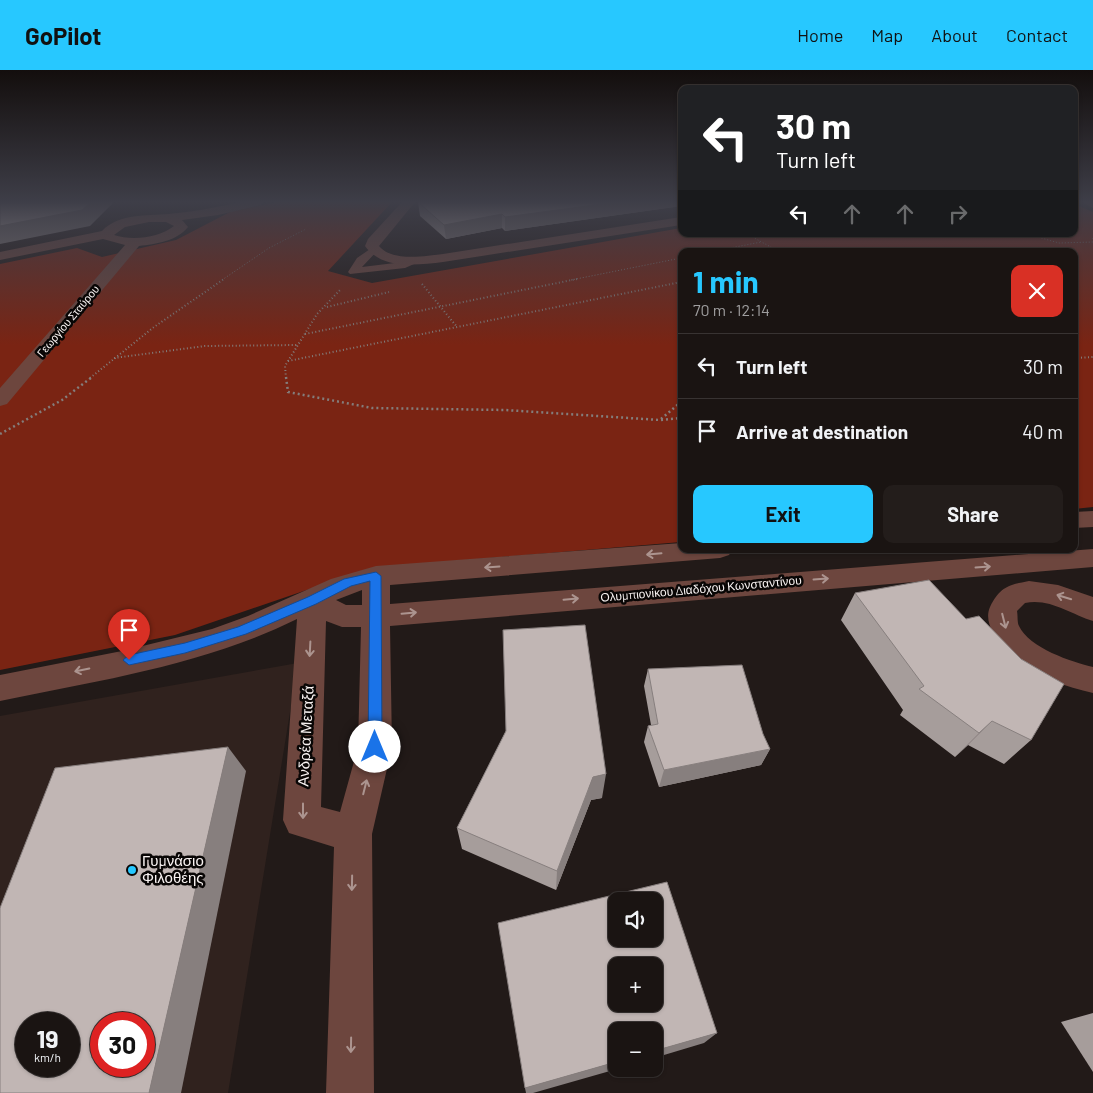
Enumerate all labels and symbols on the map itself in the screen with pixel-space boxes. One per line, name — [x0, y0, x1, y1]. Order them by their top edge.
street label: Γεωργίου Σταύρου — [34, 282, 101, 359]
one-way arrow — [646, 550, 662, 559]
one-way arrow — [484, 562, 500, 572]
one-way arrow — [974, 562, 990, 571]
street label: Ολυμπιονίκου Διαδόχου Κωνσταντίνου — [600, 572, 802, 605]
one-way arrow — [812, 575, 828, 584]
one-way arrow — [1056, 591, 1072, 601]
one-way arrow — [563, 595, 579, 604]
one-way arrow — [401, 608, 417, 618]
pin — [108, 609, 150, 660]
one-way arrow — [1000, 613, 1010, 629]
one-way arrow — [305, 640, 315, 657]
one-way arrow — [75, 666, 91, 676]
street label: Ανδρέα Μεταξά — [293, 685, 317, 787]
position arrow — [348, 720, 400, 772]
one-way arrow — [361, 779, 370, 795]
one-way arrow — [298, 803, 308, 819]
place label: Γυμνάσιο Φιλοθέης — [142, 851, 204, 886]
marker: Γυμνάσιο Φιλοθέης — [126, 864, 138, 876]
one-way arrow — [347, 874, 357, 891]
speed limit sign: 30 — [90, 1012, 155, 1077]
one-way arrow — [346, 1036, 356, 1053]

